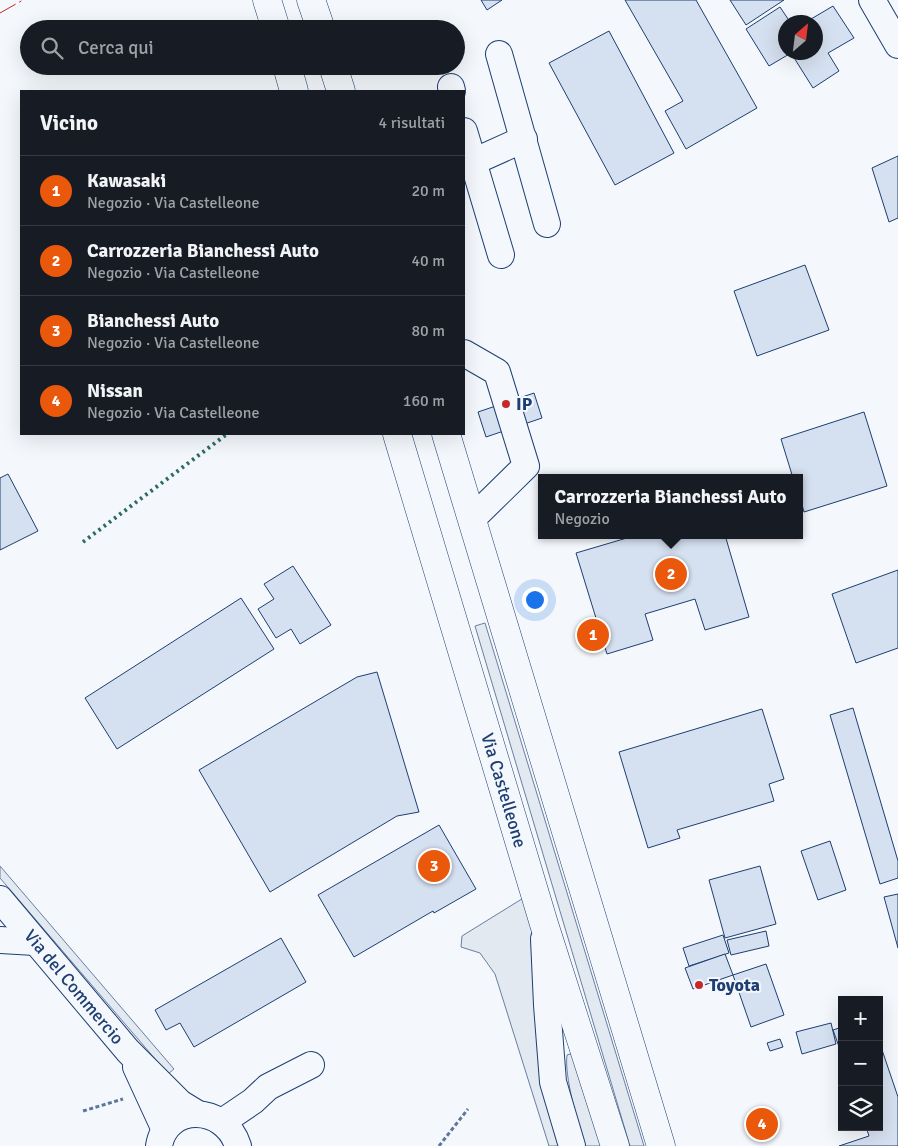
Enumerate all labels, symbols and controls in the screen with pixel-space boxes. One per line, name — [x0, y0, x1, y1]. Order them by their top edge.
north arrow — [778, 15, 823, 60]
search box — [20, 20, 465, 75]
icon: search — [38, 34, 66, 62]
text: Cerca qui — [78, 36, 154, 60]
text: Vicino — [40, 110, 98, 136]
text: 4 risultati — [379, 113, 445, 133]
text: Kawasaki — [87, 169, 166, 193]
text: 1 — [52, 181, 60, 201]
text: 20 m — [411, 181, 445, 201]
text: Negozio · Via Castelleone — [87, 193, 260, 213]
text: Carrozzeria Bianchessi Auto — [87, 239, 319, 263]
text: 2 — [52, 251, 60, 271]
text: 40 m — [411, 251, 445, 271]
text: Negozio · Via Castelleone — [87, 263, 260, 283]
text: Bianchessi Auto — [87, 309, 219, 333]
text: 3 — [52, 321, 60, 341]
text: 80 m — [411, 321, 445, 341]
text: Negozio · Via Castelleone — [87, 333, 260, 353]
text: Nissan — [87, 379, 143, 403]
text: 4 — [52, 391, 60, 411]
text: 160 m — [403, 391, 445, 411]
place label: IP — [516, 393, 533, 415]
marker: IP — [500, 398, 512, 410]
text: Negozio · Via Castelleone — [87, 403, 260, 423]
popup — [538, 474, 803, 539]
text: Carrozzeria Bianchessi Auto — [555, 485, 786, 509]
text: Negozio — [555, 509, 610, 529]
pin: 2 — [655, 555, 687, 593]
your location — [522, 587, 548, 613]
pin: 1 — [577, 616, 609, 654]
street label: Via Castelleone — [476, 730, 531, 850]
pin: 3 — [418, 847, 450, 885]
street label: Via del Commercio — [20, 925, 129, 1049]
place label: Toyota — [709, 974, 760, 996]
marker: Toyota — [693, 979, 705, 991]
map controls — [838, 996, 883, 1131]
button: + — [838, 996, 883, 1041]
button: − — [838, 1041, 883, 1086]
button: layers — [838, 1086, 883, 1131]
pin: 4 — [746, 1105, 778, 1143]

